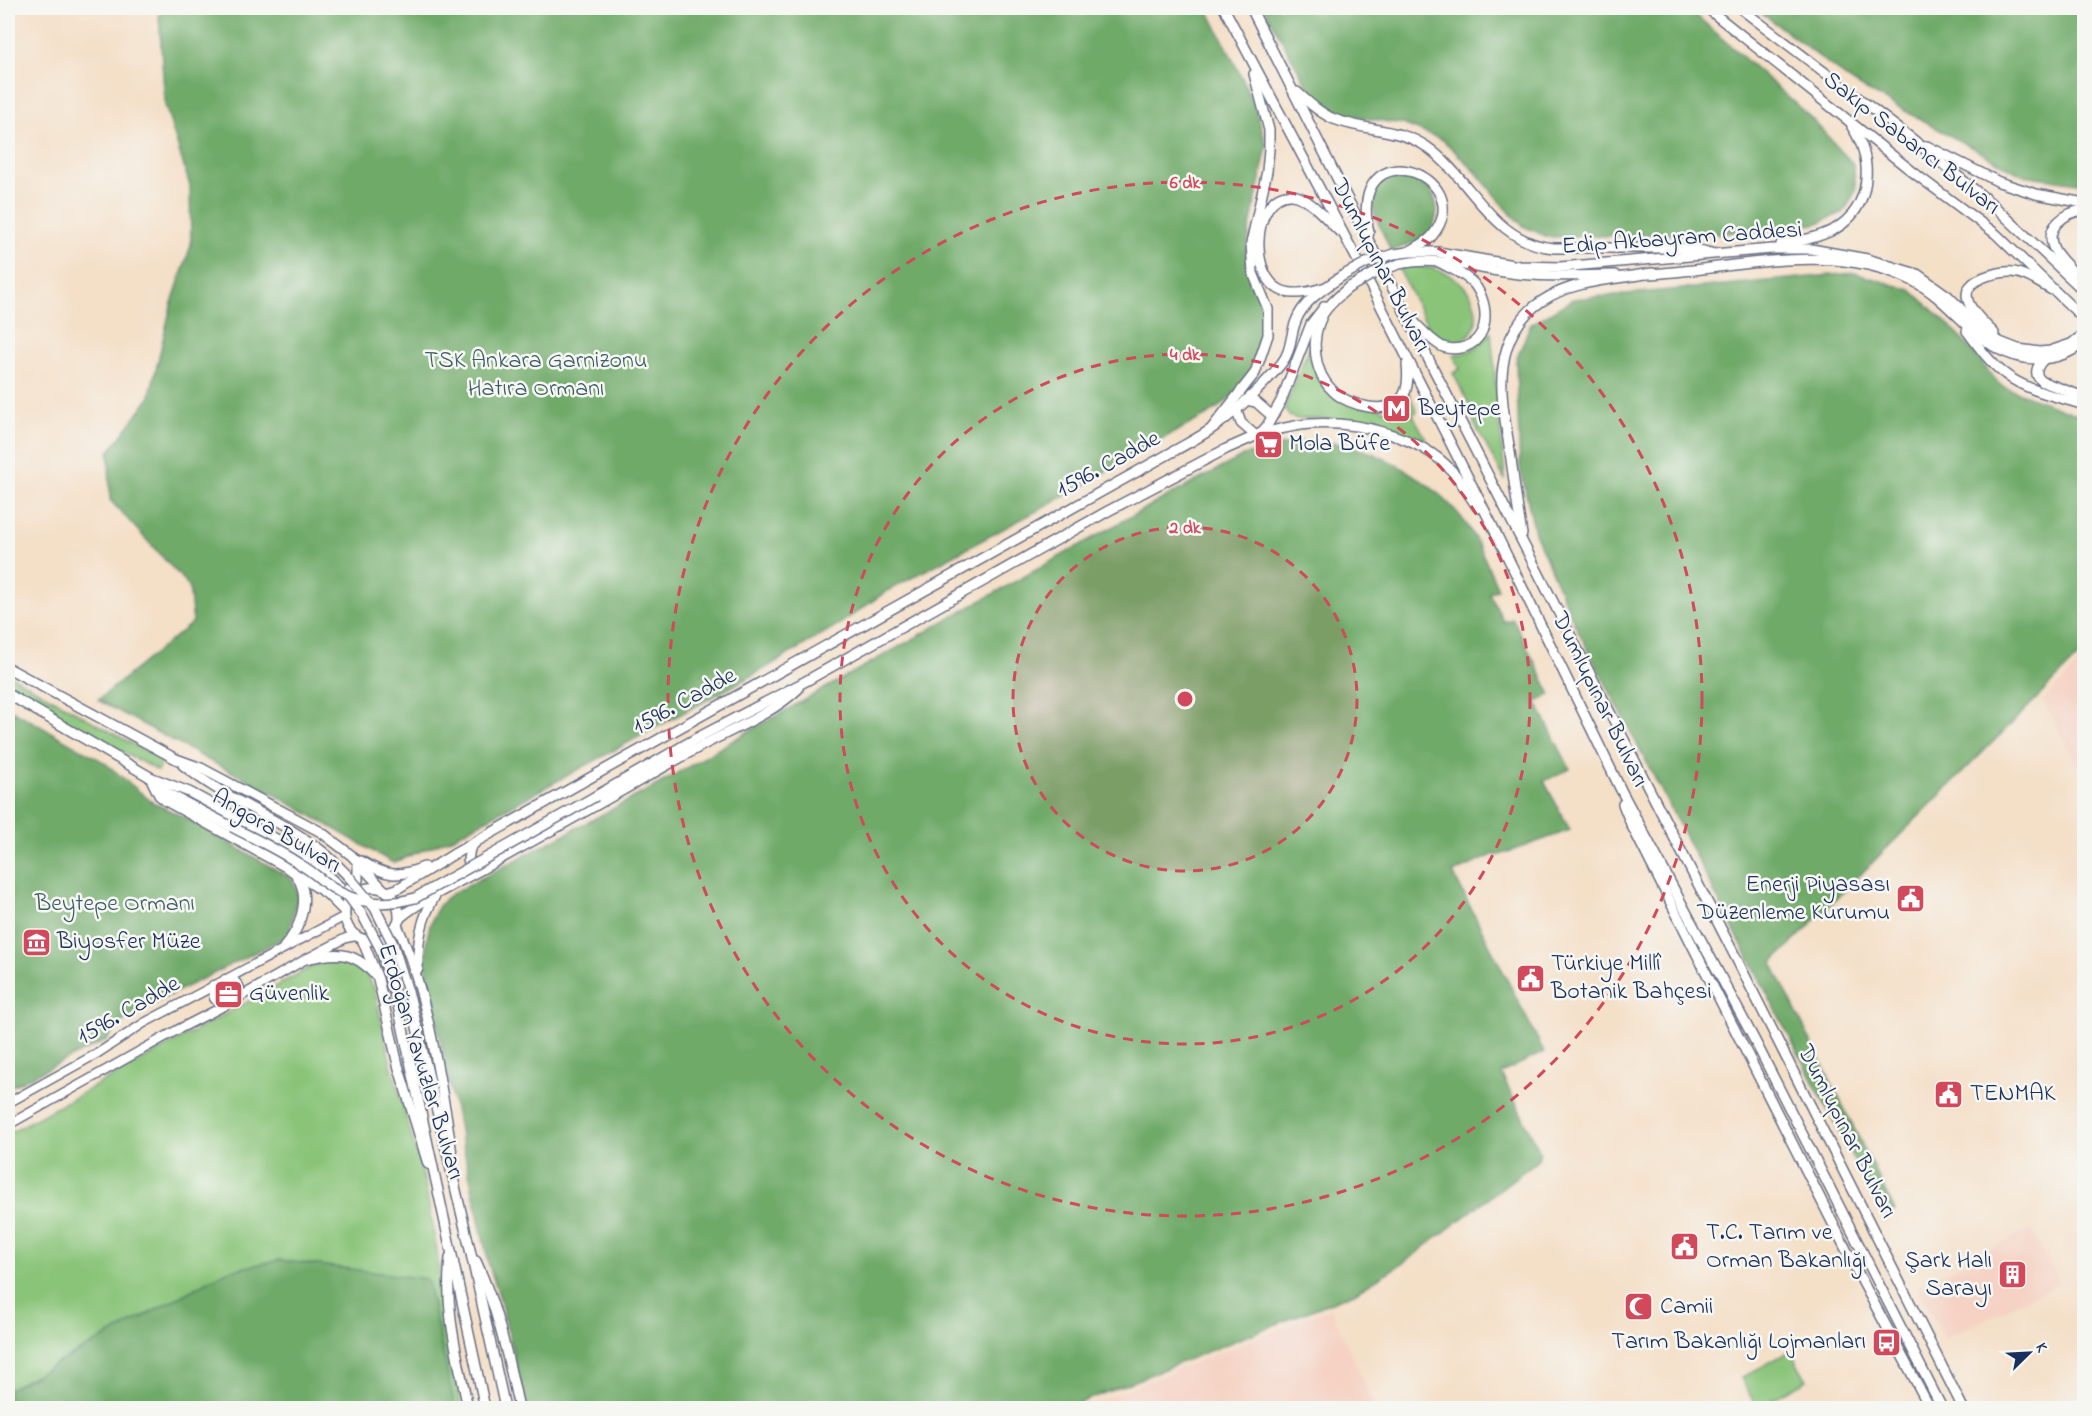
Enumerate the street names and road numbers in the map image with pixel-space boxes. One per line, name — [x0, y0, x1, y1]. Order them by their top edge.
street label: Sakıp Sabancı Bulvarı — [1815, 63, 2007, 225]
street label: Dumlupınar Bulvarı — [1321, 172, 1439, 359]
street label: Edip Akbayram Caddesi — [1561, 213, 1804, 266]
street label: 1596. Cadde — [1051, 422, 1168, 508]
street label: Dumlupınar Bulvarı — [1541, 606, 1657, 794]
street label: 1596. Cadde — [627, 659, 744, 745]
street label: Angora Bulvarı — [205, 781, 347, 883]
street label: Erdoğan Yavuzlar Bulvarı — [367, 940, 473, 1184]
street label: 1596. Cadde — [71, 967, 187, 1055]
street label: Dumlupınar Bulvarı — [1787, 1038, 1905, 1225]

